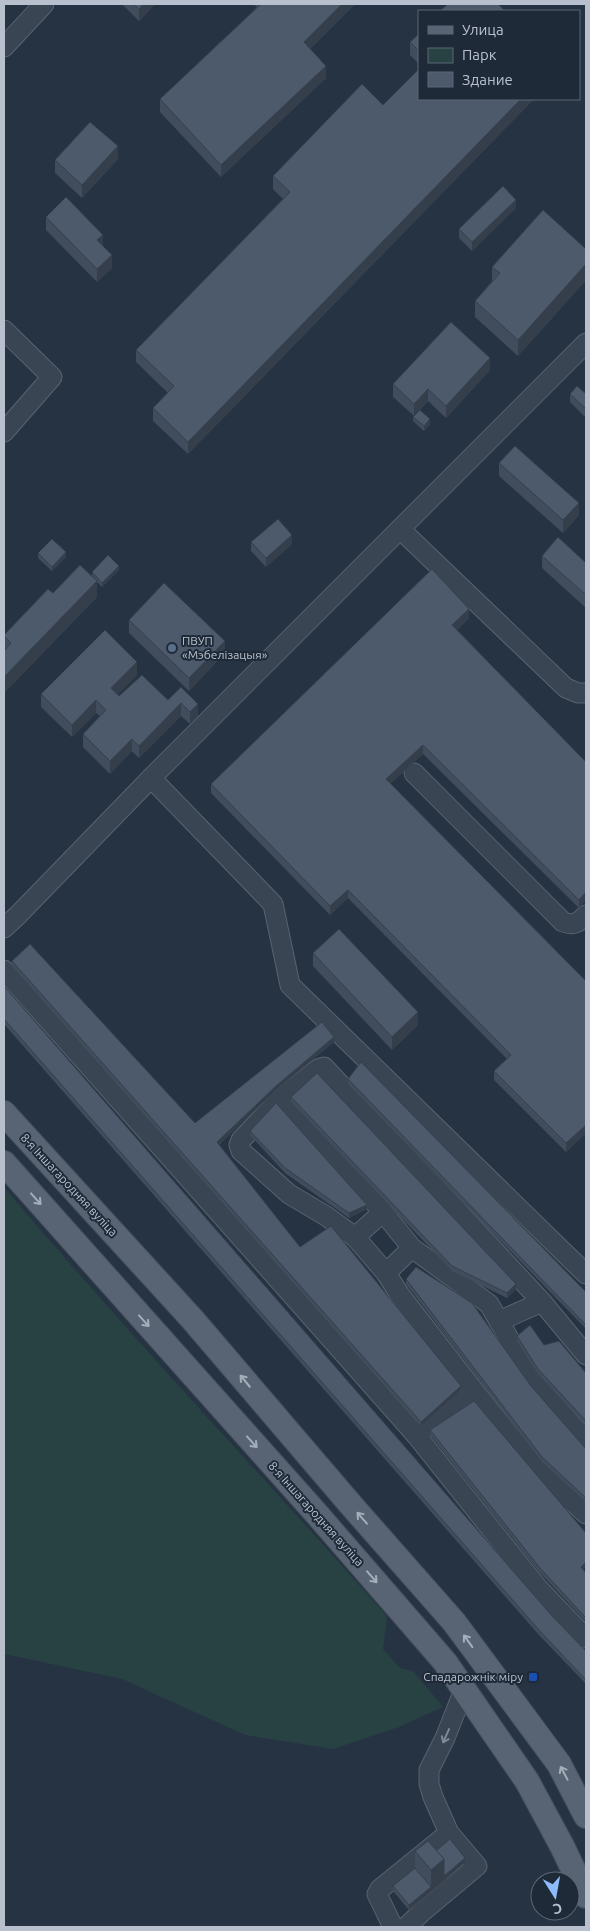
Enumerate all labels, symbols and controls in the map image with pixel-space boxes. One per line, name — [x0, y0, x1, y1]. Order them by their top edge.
legend — [418, 10, 580, 100]
text: Улица — [462, 21, 504, 38]
text: Парк — [462, 46, 497, 63]
text: Здание — [462, 71, 513, 88]
place label: ПВУП «Мэбелізацыя» — [182, 634, 268, 661]
marker: ПВУП «Мэбелізацыя» — [166, 642, 178, 654]
street label: 8-я Іншагародняя вуліца — [18, 1131, 120, 1239]
one-way arrow — [30, 1193, 42, 1206]
one-way arrow — [138, 1314, 150, 1327]
one-way arrow — [240, 1375, 251, 1388]
one-way arrow — [246, 1436, 258, 1449]
street label: 8-я Іншагародняя вуліца — [266, 1459, 367, 1568]
one-way arrow — [357, 1512, 368, 1525]
one-way arrow — [366, 1570, 378, 1583]
one-way arrow — [463, 1634, 473, 1648]
place label: Спадарожнік міру — [423, 1670, 523, 1683]
marker: Спадарожнік міру — [527, 1671, 539, 1683]
one-way arrow — [440, 1728, 450, 1743]
one-way arrow — [559, 1766, 568, 1781]
north arrow — [530, 1871, 580, 1921]
text: С — [552, 1900, 563, 1917]

